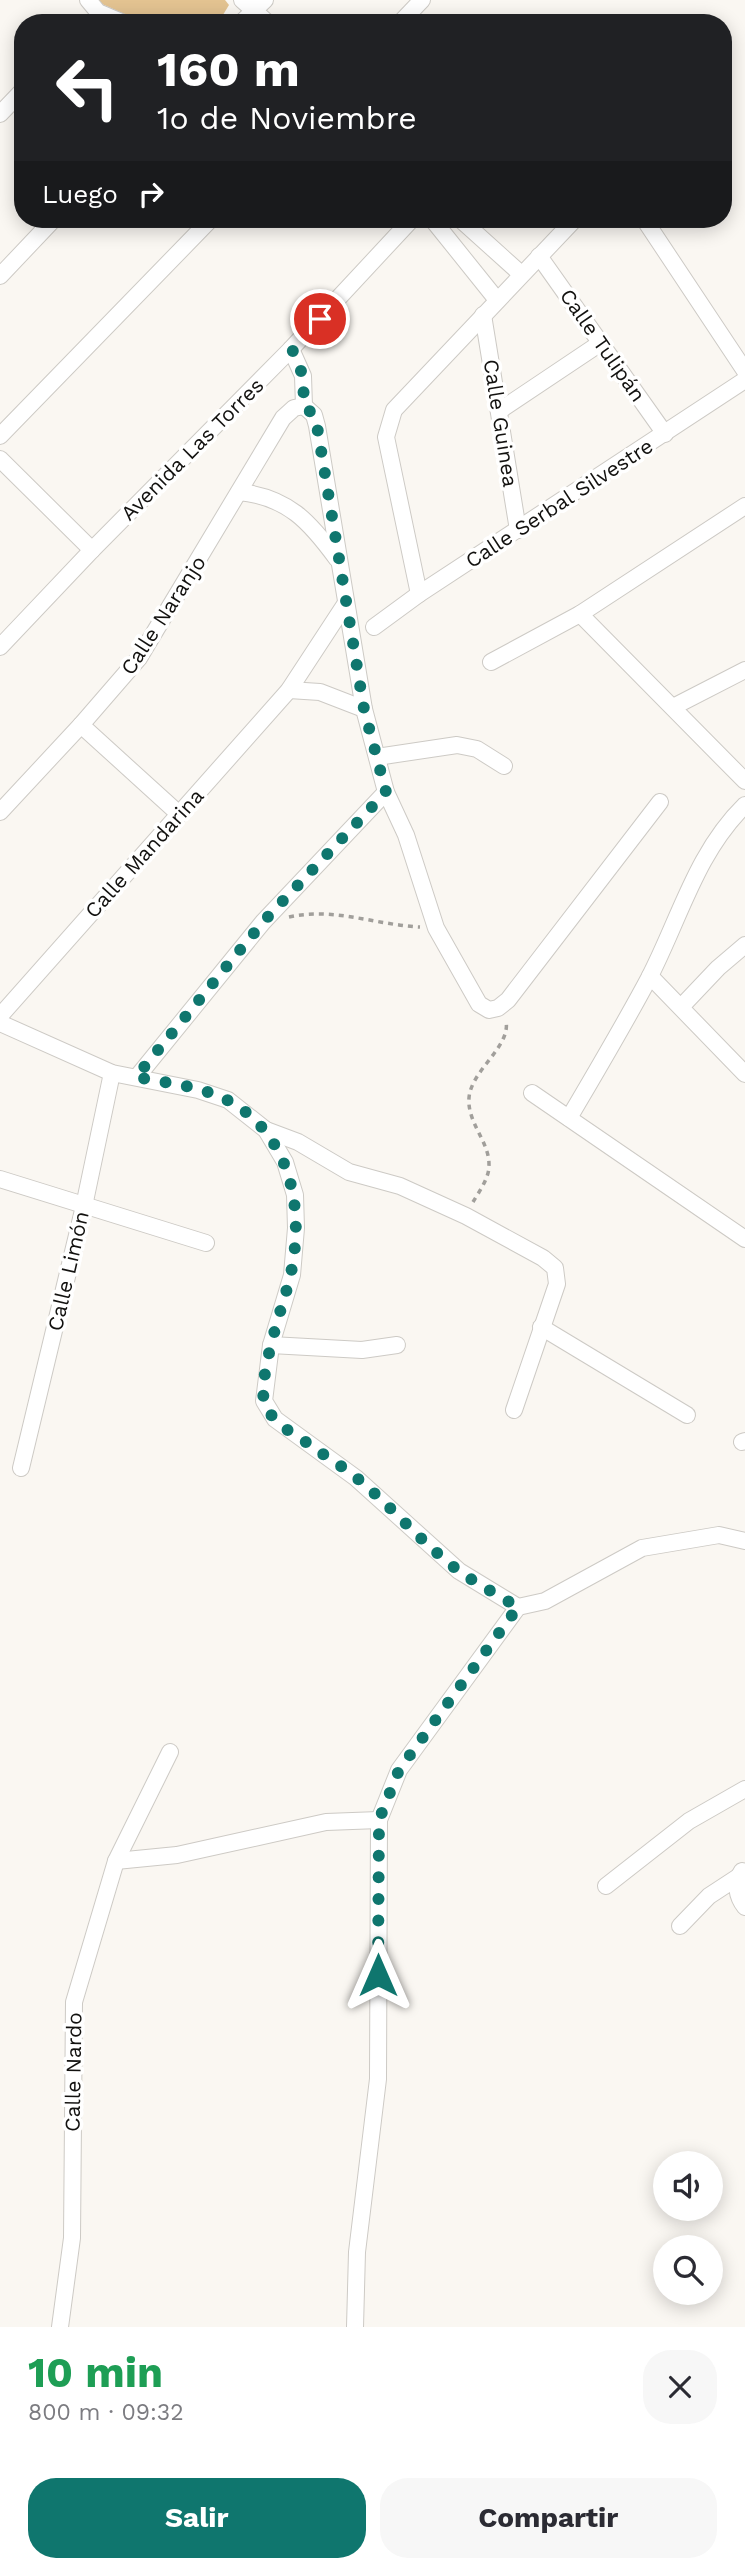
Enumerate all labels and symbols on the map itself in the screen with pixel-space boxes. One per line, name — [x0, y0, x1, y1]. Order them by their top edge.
street label: Calle Tulipán — [555, 284, 651, 406]
pin — [290, 289, 350, 349]
street label: Calle Guinea — [479, 357, 523, 489]
street label: Avenida Las Torres — [115, 372, 269, 526]
street label: Calle Serbal Silvestre — [460, 433, 658, 573]
street label: Calle Naranjo — [115, 551, 211, 679]
street label: Calle Mandarina — [79, 783, 209, 923]
street label: Calle Limón — [42, 1209, 94, 1333]
position arrow — [341, 1938, 415, 2012]
street label: Calle Nardo — [59, 2012, 87, 2132]

